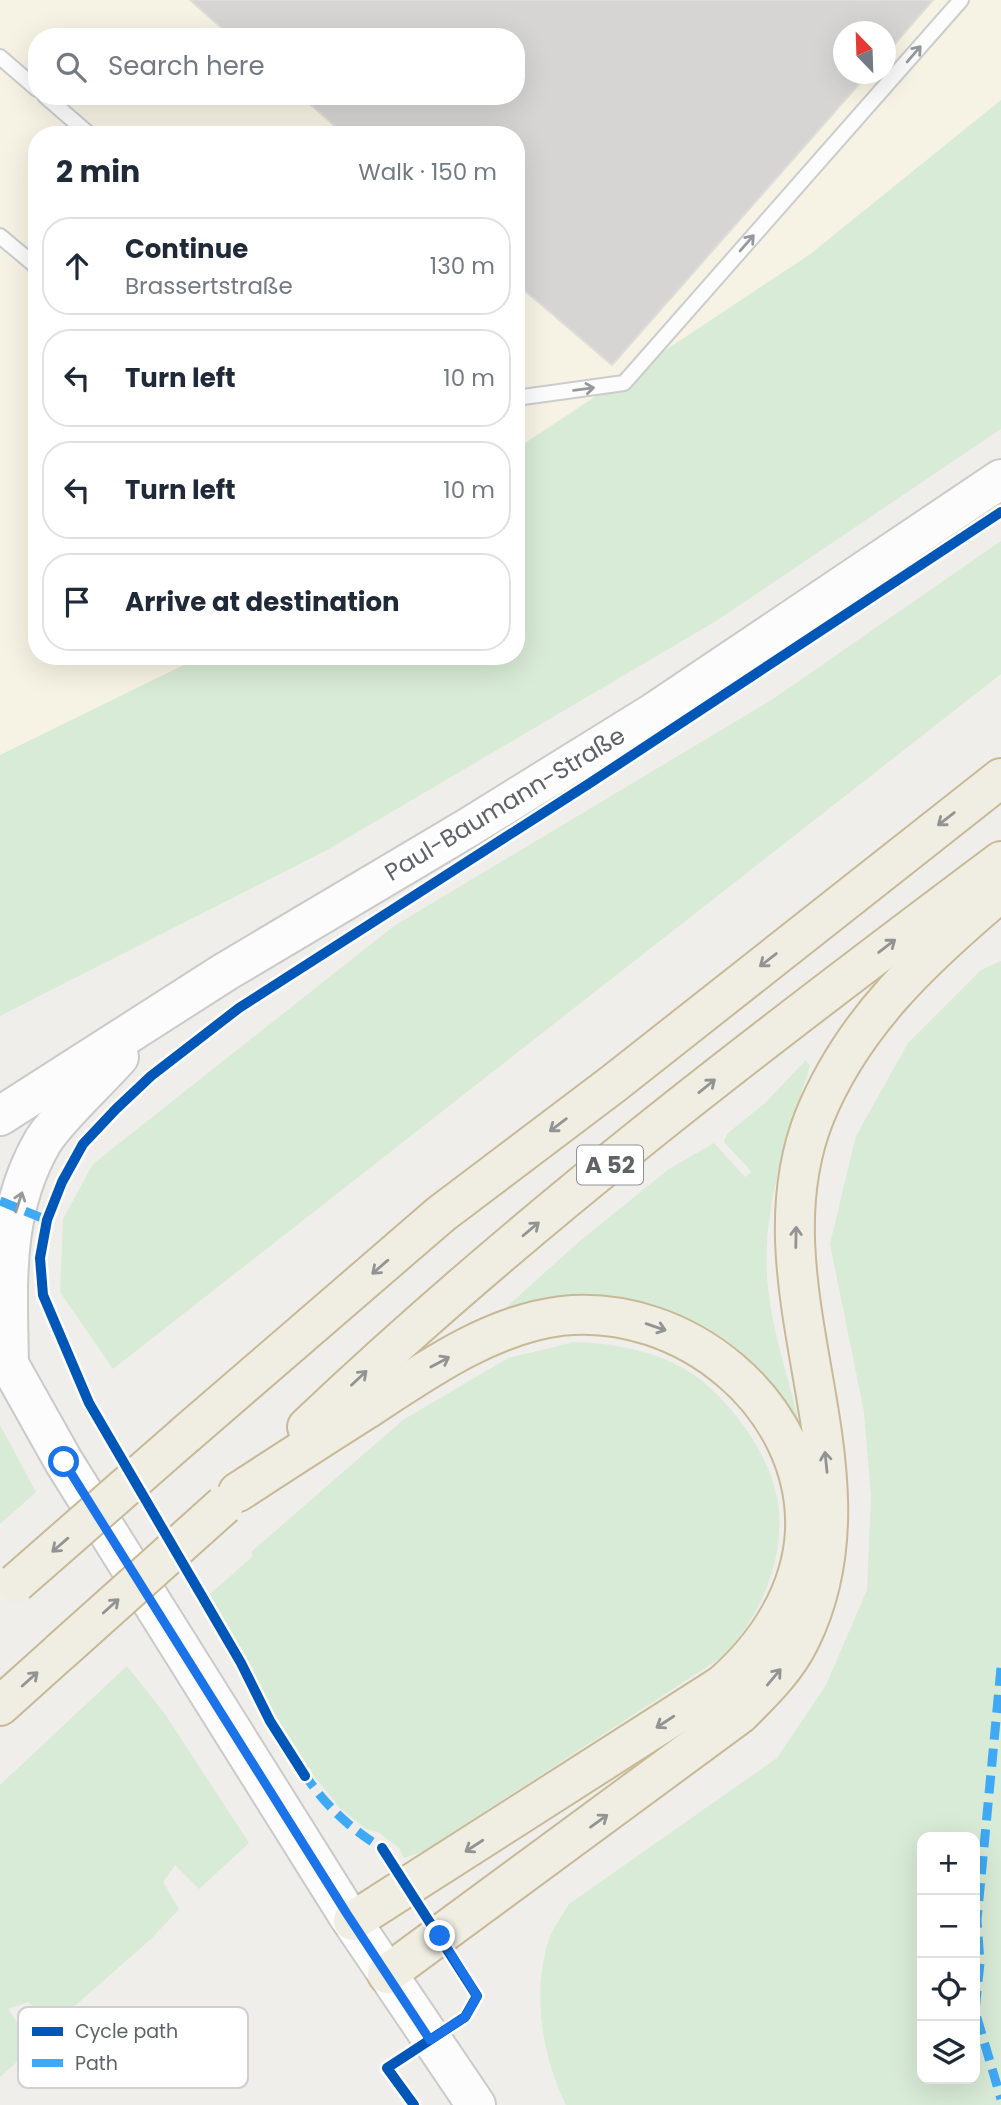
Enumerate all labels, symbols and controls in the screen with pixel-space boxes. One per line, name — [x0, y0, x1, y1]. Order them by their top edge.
north arrow — [833, 21, 896, 84]
search box — [28, 28, 525, 105]
one-way arrow — [906, 45, 922, 63]
icon: search — [52, 48, 90, 86]
text: Search here — [108, 48, 265, 84]
text: 2 min — [56, 150, 140, 193]
text: Walk · 150 m — [358, 156, 497, 188]
text: Continue — [125, 231, 248, 267]
one-way arrow — [739, 235, 756, 252]
icon: ahead — [58, 247, 96, 285]
text: 130 m — [430, 250, 495, 282]
text: Brassertstraße — [125, 270, 293, 302]
icon: left — [58, 359, 96, 397]
text: Turn left — [125, 360, 236, 396]
text: 10 m — [443, 362, 495, 394]
one-way arrow — [572, 382, 595, 395]
icon: left — [58, 471, 96, 509]
text: Turn left — [125, 472, 236, 508]
text: 10 m — [443, 474, 495, 506]
icon: arrive — [58, 583, 96, 621]
text: Arrive at destination — [125, 584, 400, 620]
street label: Paul-Baumann-Straße — [378, 719, 631, 889]
one-way arrow — [938, 811, 956, 826]
one-way arrow — [877, 939, 896, 954]
one-way arrow — [760, 953, 778, 968]
one-way arrow — [698, 1078, 716, 1093]
one-way arrow — [550, 1118, 568, 1133]
road number: A 52 — [577, 1146, 643, 1184]
one-way arrow — [13, 1191, 26, 1213]
one-way arrow — [521, 1221, 539, 1237]
one-way arrow — [789, 1226, 802, 1249]
one-way arrow — [372, 1259, 390, 1275]
one-way arrow — [645, 1322, 667, 1334]
one-way arrow — [429, 1355, 449, 1369]
one-way arrow — [350, 1369, 367, 1386]
route start — [48, 1446, 79, 1477]
one-way arrow — [819, 1451, 832, 1474]
one-way arrow — [51, 1537, 69, 1553]
one-way arrow — [102, 1598, 120, 1614]
one-way arrow — [766, 1668, 782, 1686]
one-way arrow — [21, 1670, 38, 1687]
one-way arrow — [656, 1715, 675, 1729]
one-way arrow — [589, 1814, 608, 1828]
map controls — [917, 1832, 980, 2084]
button: + — [917, 1832, 980, 1895]
one-way arrow — [465, 1838, 484, 1853]
button: − — [917, 1895, 980, 1958]
route end — [424, 1920, 455, 1951]
button: locate — [917, 1958, 980, 2021]
legend — [18, 2007, 248, 2088]
text: Cycle path — [75, 2018, 178, 2045]
button: layers — [917, 2021, 980, 2084]
text: Path — [75, 2050, 118, 2077]

